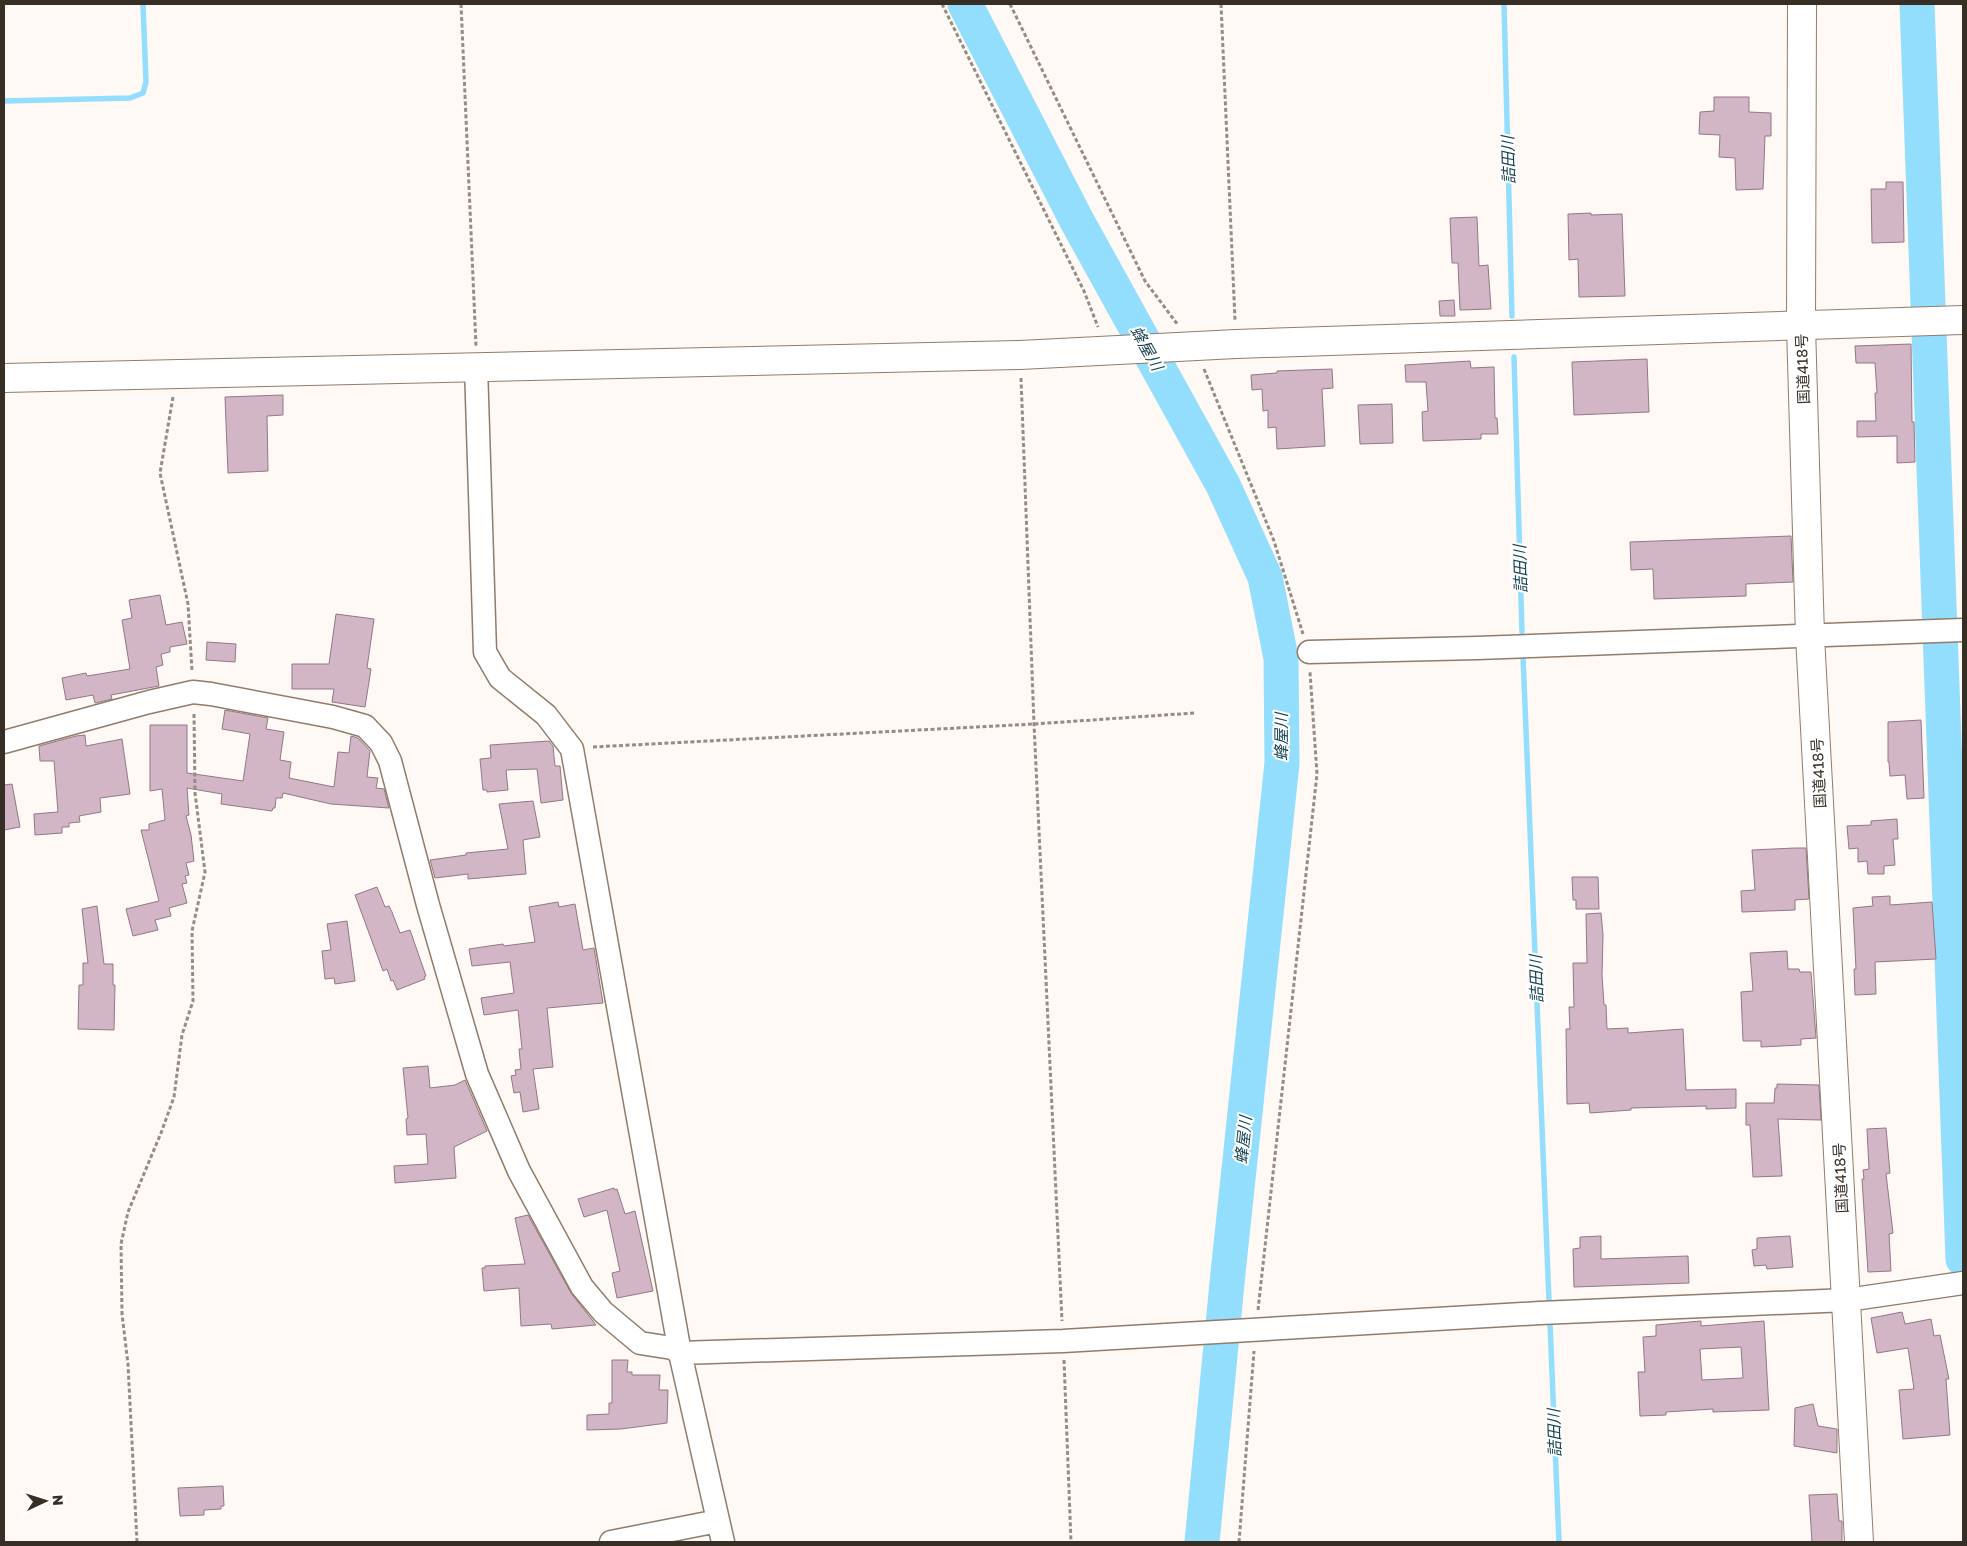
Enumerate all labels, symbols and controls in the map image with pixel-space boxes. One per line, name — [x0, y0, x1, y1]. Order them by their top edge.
water label: 詰田川 — [1497, 134, 1519, 184]
water label: 蜂屋川 — [1127, 322, 1168, 376]
street label: 国道418号 — [1792, 333, 1812, 405]
water label: 詰田川 — [1509, 543, 1531, 593]
water label: 蜂屋川 — [1271, 711, 1291, 761]
street label: 国道418号 — [1807, 737, 1829, 809]
water label: 詰田川 — [1525, 953, 1547, 1003]
water label: 蜂屋川 — [1231, 1113, 1256, 1165]
street label: 国道418号 — [1829, 1142, 1851, 1214]
water label: 詰田川 — [1543, 1407, 1565, 1457]
north arrow — [20, 1476, 70, 1526]
text: N — [50, 1494, 67, 1506]

